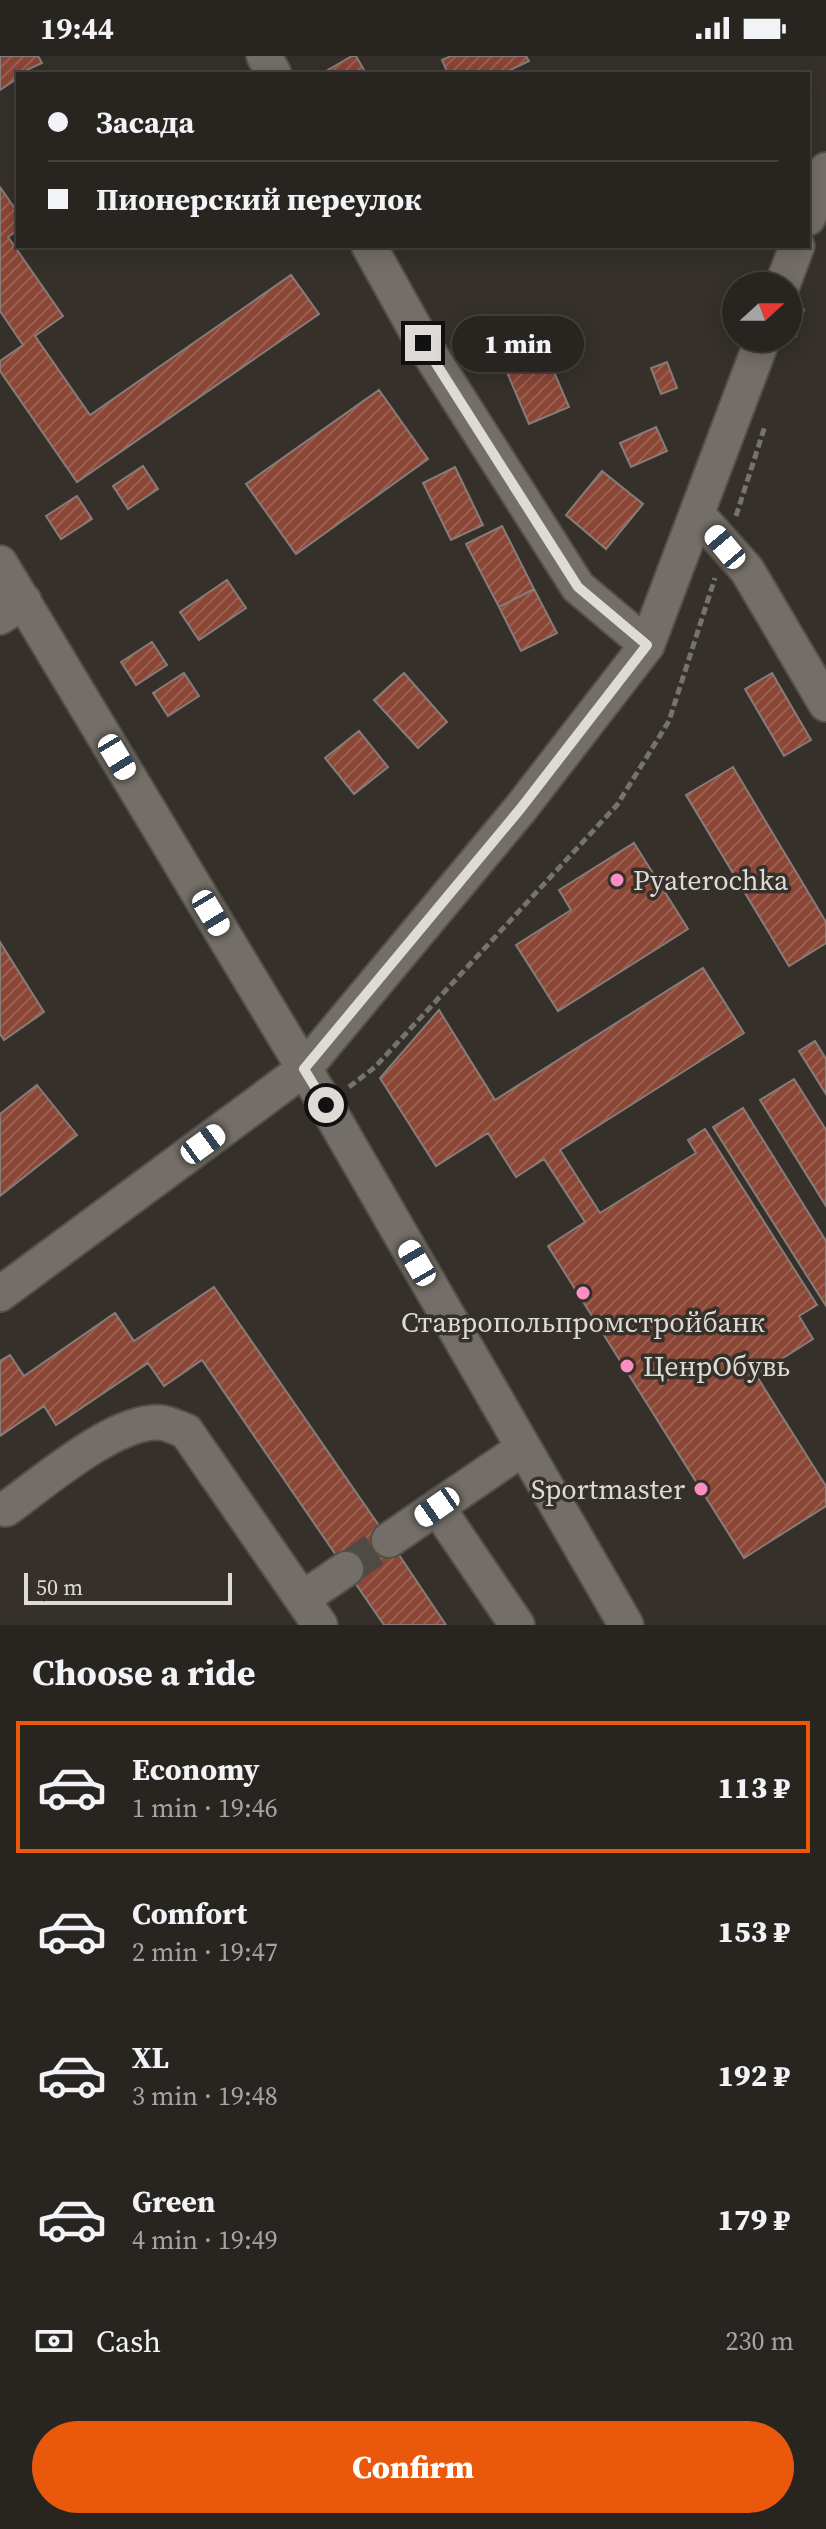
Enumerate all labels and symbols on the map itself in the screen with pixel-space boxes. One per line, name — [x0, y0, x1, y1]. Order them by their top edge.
north arrow — [722, 272, 802, 352]
callout: 1 min — [451, 315, 583, 371]
route end — [405, 325, 441, 361]
car — [700, 521, 750, 573]
car — [94, 730, 140, 784]
place label: Pyaterochka — [633, 861, 789, 899]
marker: Pyaterochka — [608, 871, 626, 889]
car — [188, 886, 234, 940]
route start — [308, 1087, 344, 1123]
car — [177, 1120, 229, 1168]
car — [395, 1236, 439, 1290]
marker: Ставропольпромстройбанк — [574, 1284, 592, 1302]
place label: Ставропольпромстройбанк — [401, 1303, 765, 1341]
place label: ЦенрОбувь — [643, 1347, 790, 1385]
marker: ЦенрОбувь — [618, 1357, 636, 1375]
place label: Sportmaster — [531, 1470, 685, 1508]
marker: Sportmaster — [692, 1480, 710, 1498]
car — [410, 1483, 464, 1531]
scale bar — [24, 1569, 232, 1605]

